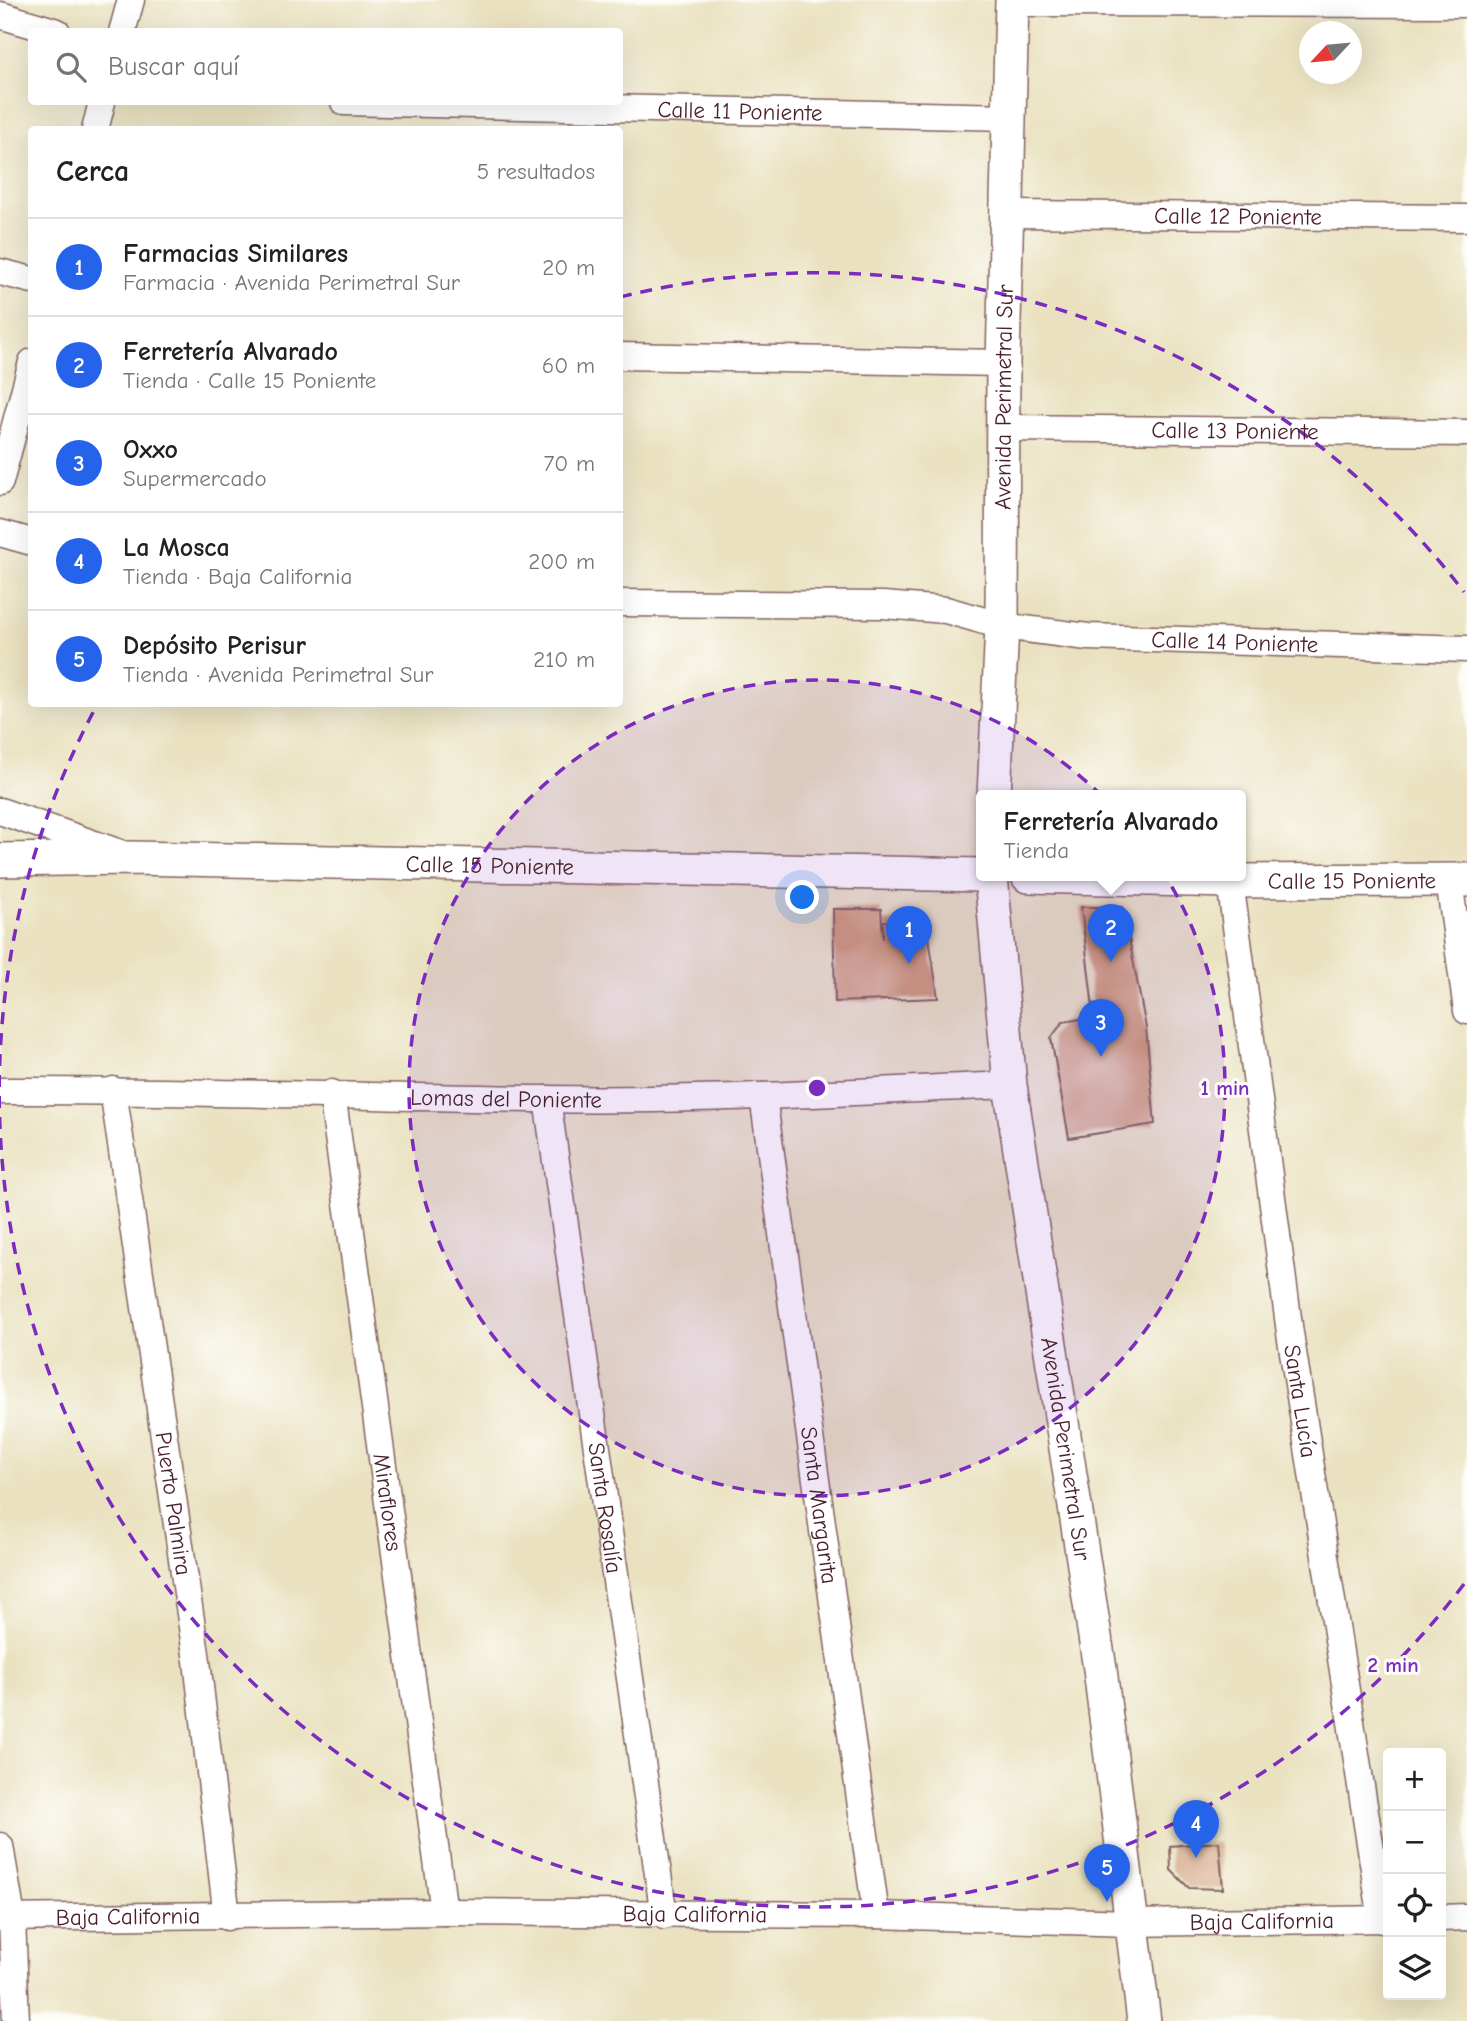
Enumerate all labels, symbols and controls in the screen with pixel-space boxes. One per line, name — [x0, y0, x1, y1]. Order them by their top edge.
north arrow — [1299, 21, 1362, 84]
search box — [28, 28, 623, 105]
icon: search — [52, 48, 90, 86]
text: Buscar aquí — [108, 52, 239, 82]
street label: Calle 11 Poniente — [657, 96, 823, 126]
text: Cerca — [56, 154, 129, 189]
text: 5 resultados — [477, 158, 595, 185]
street label: Calle 12 Poniente — [1154, 202, 1322, 230]
text: Farmacias Similares — [123, 239, 348, 269]
text: 1 — [74, 254, 84, 281]
text: 20 m — [542, 254, 595, 281]
text: Farmacia · Avenida Perimetral Sur — [123, 269, 460, 296]
street label: Avenida Perimetral Sur — [989, 283, 1018, 510]
text: Ferretería Alvarado — [123, 337, 338, 367]
text: 2 — [73, 352, 85, 379]
text: 60 m — [542, 352, 595, 379]
text: Tienda · Calle 15 Poniente — [123, 367, 376, 394]
street label: Calle 13 Poniente — [1151, 416, 1319, 445]
text: Oxxo — [123, 435, 178, 465]
text: 3 — [73, 450, 85, 477]
text: 70 m — [543, 450, 595, 477]
text: Supermercado — [123, 465, 267, 492]
text: La Mosca — [123, 533, 230, 563]
text: 4 — [74, 548, 84, 575]
text: 200 m — [528, 548, 595, 575]
text: Tienda · Baja California — [123, 563, 352, 590]
street label: Calle 14 Poniente — [1151, 626, 1319, 658]
text: Depósito Perisur — [123, 631, 306, 661]
text: 5 — [73, 646, 85, 673]
text: 210 m — [533, 646, 595, 673]
text: Tienda · Avenida Perimetral Sur — [123, 661, 433, 688]
popup — [976, 790, 1246, 881]
text: Ferretería Alvarado — [1003, 807, 1219, 837]
text: Tienda — [1003, 837, 1069, 864]
street label: Calle 15 Poniente — [405, 850, 574, 880]
street label: Calle 15 Poniente — [1268, 867, 1436, 894]
your location — [785, 880, 819, 914]
pin: 2 — [1088, 904, 1134, 962]
pin: 1 — [886, 906, 932, 964]
pin: 3 — [1078, 999, 1124, 1057]
centre of rings — [805, 1076, 829, 1100]
text: 1 min — [1201, 1076, 1249, 1100]
street label: Lomas del Poniente — [410, 1083, 602, 1113]
street label: Avenida Perimetral Sur — [1036, 1335, 1097, 1563]
street label: Santa Lucía — [1279, 1343, 1323, 1460]
street label: Santa Margarita — [795, 1425, 844, 1586]
street label: Puerto Palmira — [150, 1430, 198, 1577]
street label: Santa Rosalía — [583, 1441, 628, 1575]
street label: Miraflores — [368, 1452, 408, 1553]
text: 2 min — [1367, 1653, 1419, 1677]
map controls — [1383, 1748, 1446, 2000]
button: + — [1383, 1748, 1446, 1811]
pin: 4 — [1173, 1800, 1219, 1858]
button: − — [1383, 1811, 1446, 1874]
pin: 5 — [1084, 1844, 1130, 1902]
button: locate — [1383, 1874, 1446, 1937]
street label: Baja California — [623, 1900, 767, 1928]
street label: Baja California — [56, 1902, 200, 1931]
street label: Baja California — [1189, 1906, 1334, 1936]
button: layers — [1383, 1937, 1446, 2000]

